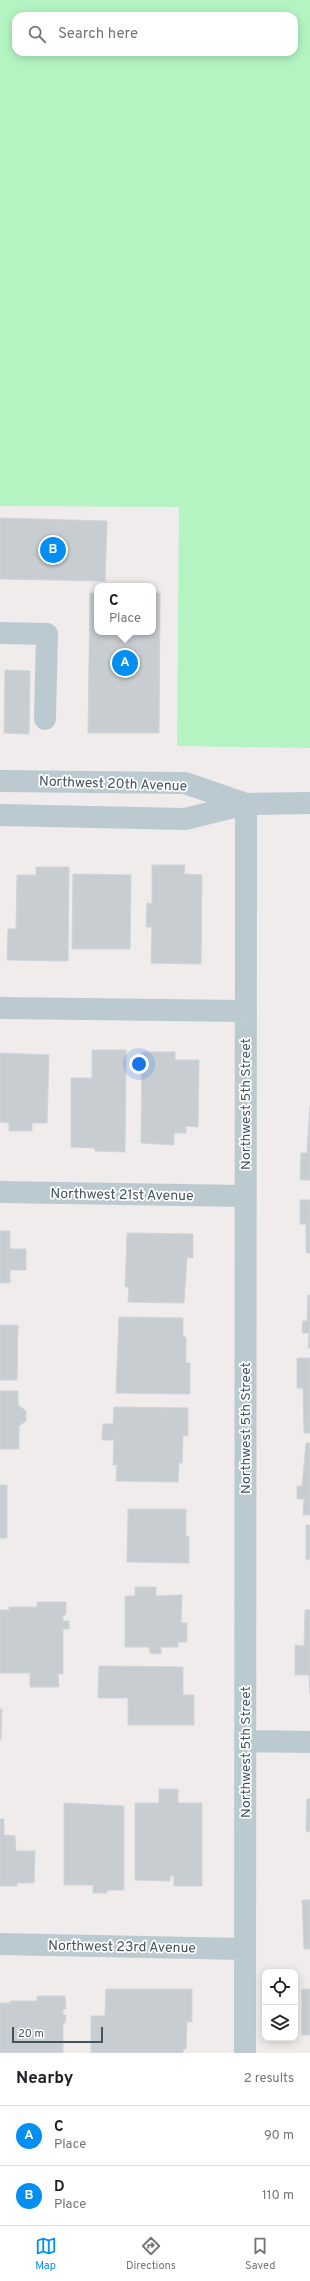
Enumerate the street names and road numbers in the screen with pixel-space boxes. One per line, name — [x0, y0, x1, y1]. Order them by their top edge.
street label: Northwest 20th Avenue — [39, 773, 187, 796]
street label: Northwest 5th Street — [238, 1038, 255, 1170]
street label: Northwest 21st Avenue — [50, 1186, 194, 1205]
street label: Northwest 5th Street — [238, 1362, 255, 1494]
street label: Northwest 5th Street — [238, 1686, 255, 1818]
street label: Northwest 23rd Avenue — [48, 1938, 196, 1957]

